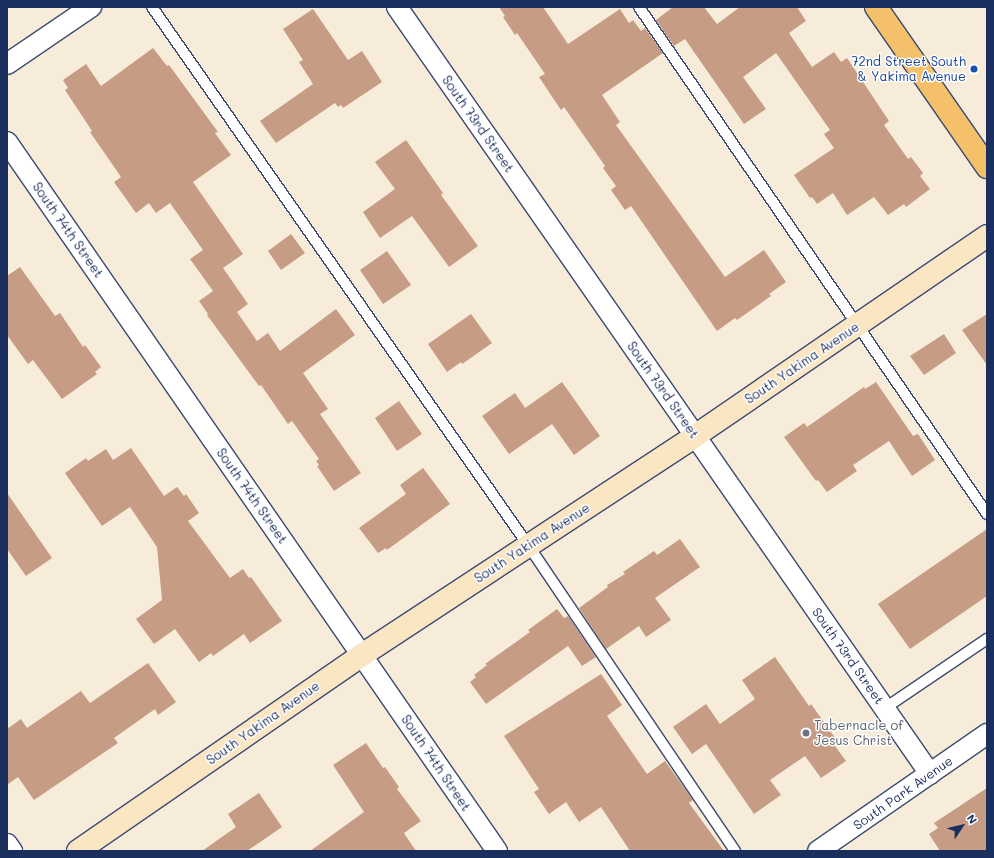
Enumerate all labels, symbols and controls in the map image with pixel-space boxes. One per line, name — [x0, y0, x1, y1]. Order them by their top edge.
place label: 72nd Street South & Yakima Avenue — [851, 54, 966, 85]
marker: 72nd Street South & Yakima Avenue — [969, 64, 979, 74]
street label: South 73rd Street — [439, 73, 517, 175]
street label: South 74th Street — [29, 179, 107, 281]
street label: South Yakima Avenue — [742, 319, 862, 407]
street label: South 73rd Street — [624, 339, 702, 441]
street label: South 74th Street — [213, 445, 291, 547]
street label: South Yakima Avenue — [471, 500, 593, 586]
street label: South 73rd Street — [809, 605, 887, 707]
street label: South Yakima Avenue — [203, 678, 323, 768]
street label: South 74th Street — [398, 712, 474, 814]
place label: Tabernacle of Jesus Christ — [814, 718, 903, 749]
marker: Tabernacle of Jesus Christ — [801, 728, 811, 738]
street label: South Park Avenue — [850, 753, 956, 833]
north arrow — [942, 806, 982, 846]
text: N — [964, 811, 981, 827]

